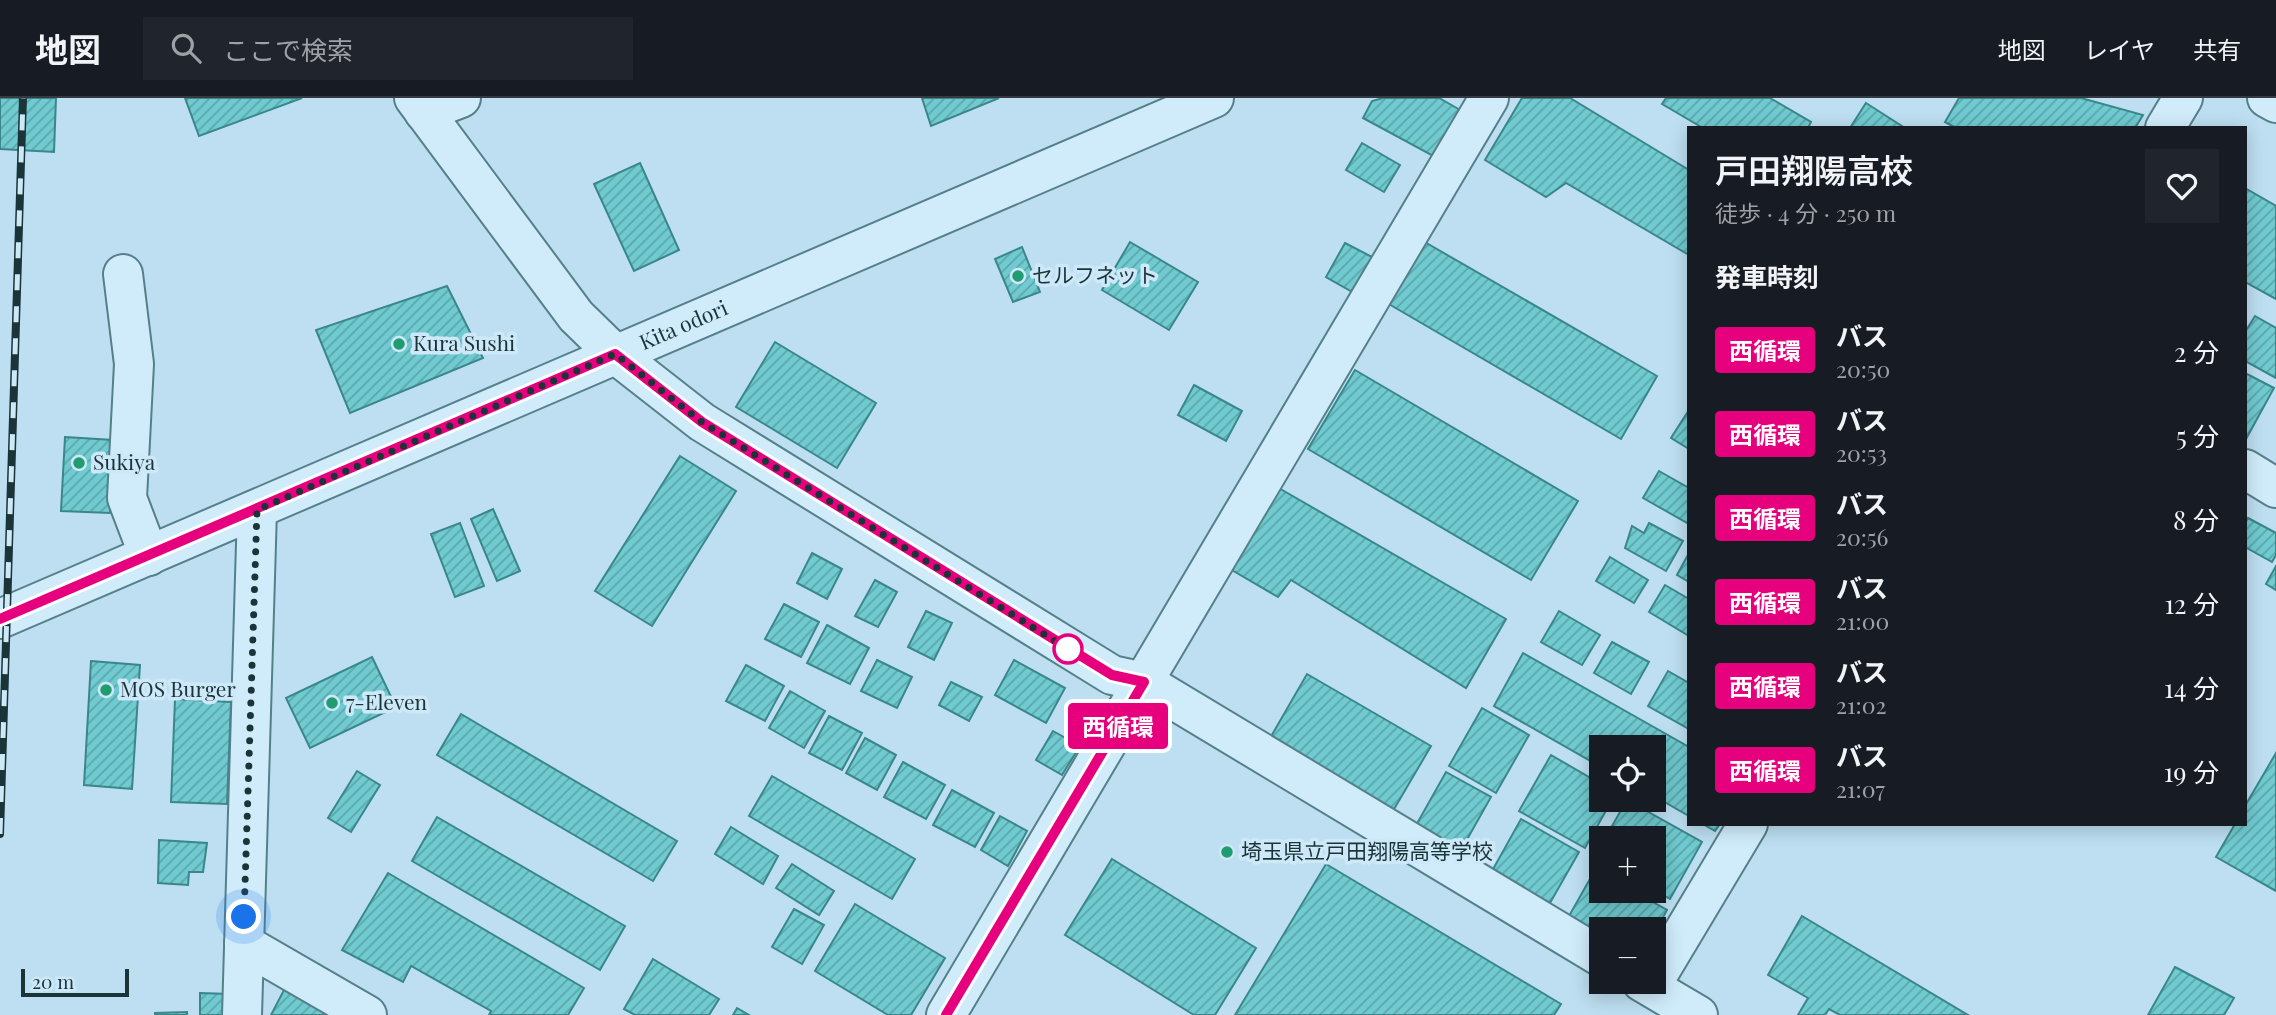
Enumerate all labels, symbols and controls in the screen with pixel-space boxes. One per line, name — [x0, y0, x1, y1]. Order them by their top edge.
search box — [143, 17, 633, 80]
text: 地図 — [35, 26, 101, 70]
icon: search — [167, 29, 205, 67]
text: ここで検索 — [223, 32, 353, 67]
text: 地図 — [1998, 33, 2046, 65]
text: レイヤ — [2084, 33, 2155, 65]
text: 共有 — [2193, 33, 2241, 65]
text: 戸田翔陽高校 — [1715, 147, 1913, 191]
button: heart — [2145, 149, 2219, 223]
text: 徒歩 · 4 分 · 250 m — [1715, 197, 1896, 228]
text: 発車時刻 — [1715, 259, 1819, 294]
place label: セルフネット — [1032, 260, 1158, 288]
marker: セルフネット — [1010, 268, 1026, 284]
street label: Kita odori — [634, 292, 731, 355]
text: バス — [1836, 318, 1888, 353]
place label: Kura Sushi — [413, 328, 515, 356]
text: 西循環 — [1729, 334, 1801, 366]
text: 2 分 — [2174, 334, 2219, 369]
marker: Kura Sushi — [391, 336, 407, 352]
text: 20:50 — [1836, 353, 1890, 384]
text: バス — [1836, 402, 1888, 437]
text: 西循環 — [1729, 418, 1801, 450]
text: 5 分 — [2176, 418, 2219, 453]
text: 20:53 — [1836, 437, 1887, 468]
place label: Sukiya — [93, 447, 156, 475]
marker: Sukiya — [71, 455, 87, 471]
text: バス — [1836, 486, 1888, 521]
text: 西循環 — [1729, 502, 1801, 534]
text: 8 分 — [2173, 502, 2219, 537]
text: 20:56 — [1836, 521, 1888, 552]
text: バス — [1836, 570, 1888, 605]
text: 西循環 — [1729, 586, 1801, 618]
text: 12 分 — [2164, 586, 2219, 621]
text: 21:00 — [1836, 605, 1889, 636]
unlabelled marker — [1053, 634, 1083, 664]
text: バス — [1836, 654, 1888, 689]
text: 西循環 — [1729, 670, 1801, 702]
text: 14 分 — [2164, 670, 2219, 705]
place label: MOS Burger — [120, 674, 236, 702]
marker: MOS Burger — [98, 682, 114, 698]
place label: 7-Eleven — [346, 687, 428, 715]
text: 21:02 — [1836, 689, 1886, 720]
marker: 7-Eleven — [324, 695, 340, 711]
line badge: 西循環 — [1078, 703, 1158, 749]
text: 西循環 — [1082, 710, 1154, 742]
map controls — [1589, 735, 1666, 994]
button: locate — [1589, 735, 1666, 812]
text: バス — [1836, 738, 1888, 773]
text: 西循環 — [1729, 754, 1801, 786]
text: 19 分 — [2164, 754, 2219, 789]
text: 21:07 — [1836, 773, 1885, 804]
button: + — [1589, 826, 1666, 903]
place label: 埼玉県立戸田翔陽高等学校 — [1241, 836, 1493, 864]
marker: 埼玉県立戸田翔陽高等学校 — [1219, 844, 1235, 860]
your location — [226, 899, 261, 934]
button: − — [1589, 917, 1666, 994]
scale bar — [21, 966, 130, 998]
text: 20 m — [32, 968, 74, 994]

